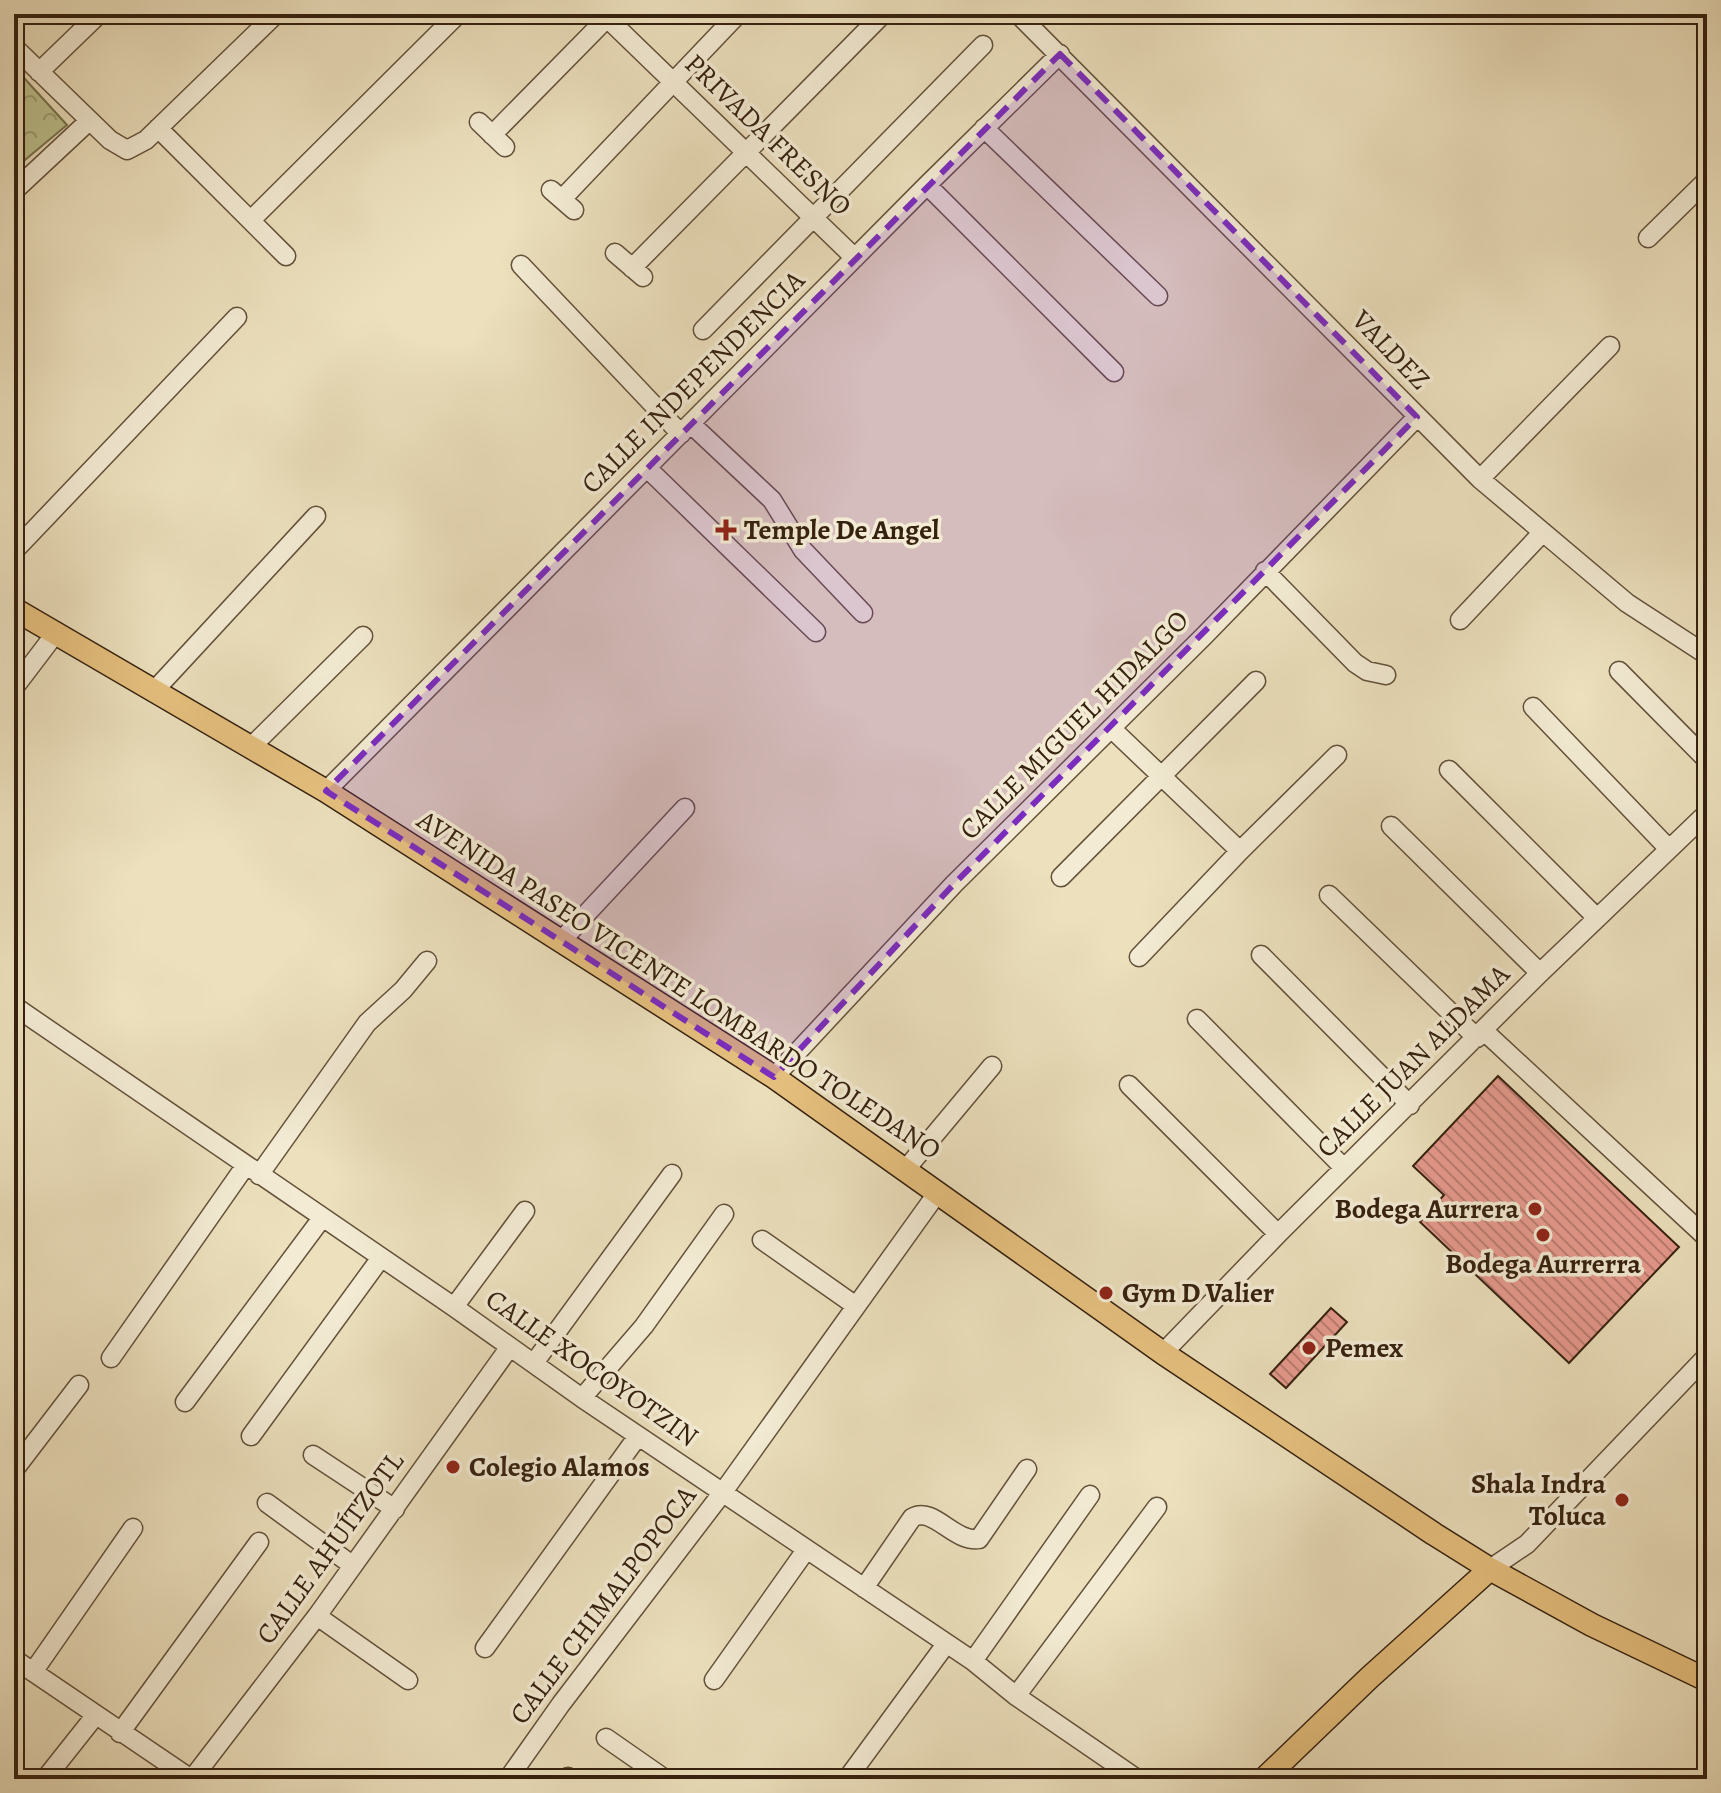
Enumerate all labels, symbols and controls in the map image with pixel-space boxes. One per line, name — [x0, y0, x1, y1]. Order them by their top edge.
street label: PRIVADA FRESNO — [676, 45, 860, 225]
street label: CALLE INDEPENDENCIA — [573, 261, 814, 502]
street label: VALDEZ — [1343, 301, 1439, 398]
place label: Temple De Angel — [744, 511, 940, 549]
marker: Temple De Angel — [715, 519, 737, 541]
street label: CALLE MIGUEL HIDALGO — [951, 602, 1197, 848]
street label: AVENIDA PASEO VICENTE LOMBARDO TOLEDANO — [409, 800, 948, 1169]
street label: CALLE JUAN ALDAMA — [1308, 956, 1518, 1166]
place label: Bodega Aurrera — [1334, 1190, 1519, 1228]
marker: Bodega Aurrera — [1526, 1200, 1544, 1218]
marker: Bodega Aurrerra — [1534, 1226, 1552, 1244]
place label: Bodega Aurrerra — [1445, 1245, 1641, 1283]
place label: Gym D Valier — [1122, 1274, 1275, 1312]
street label: CALLE XOCOYOTZIN — [478, 1280, 706, 1456]
marker: Gym D Valier — [1097, 1284, 1115, 1302]
place label: Pemex — [1325, 1329, 1403, 1367]
marker: Pemex — [1300, 1339, 1318, 1357]
street label: CALLE AHUÍTZOTL — [247, 1444, 413, 1652]
place label: Colegio Alamos — [469, 1448, 650, 1486]
marker: Colegio Alamos — [444, 1458, 462, 1476]
place label: Shala Indra Toluca — [1471, 1465, 1606, 1535]
street label: CALLE CHIMALPOPOCA — [501, 1478, 706, 1732]
marker: Shala Indra Toluca — [1613, 1491, 1631, 1509]

